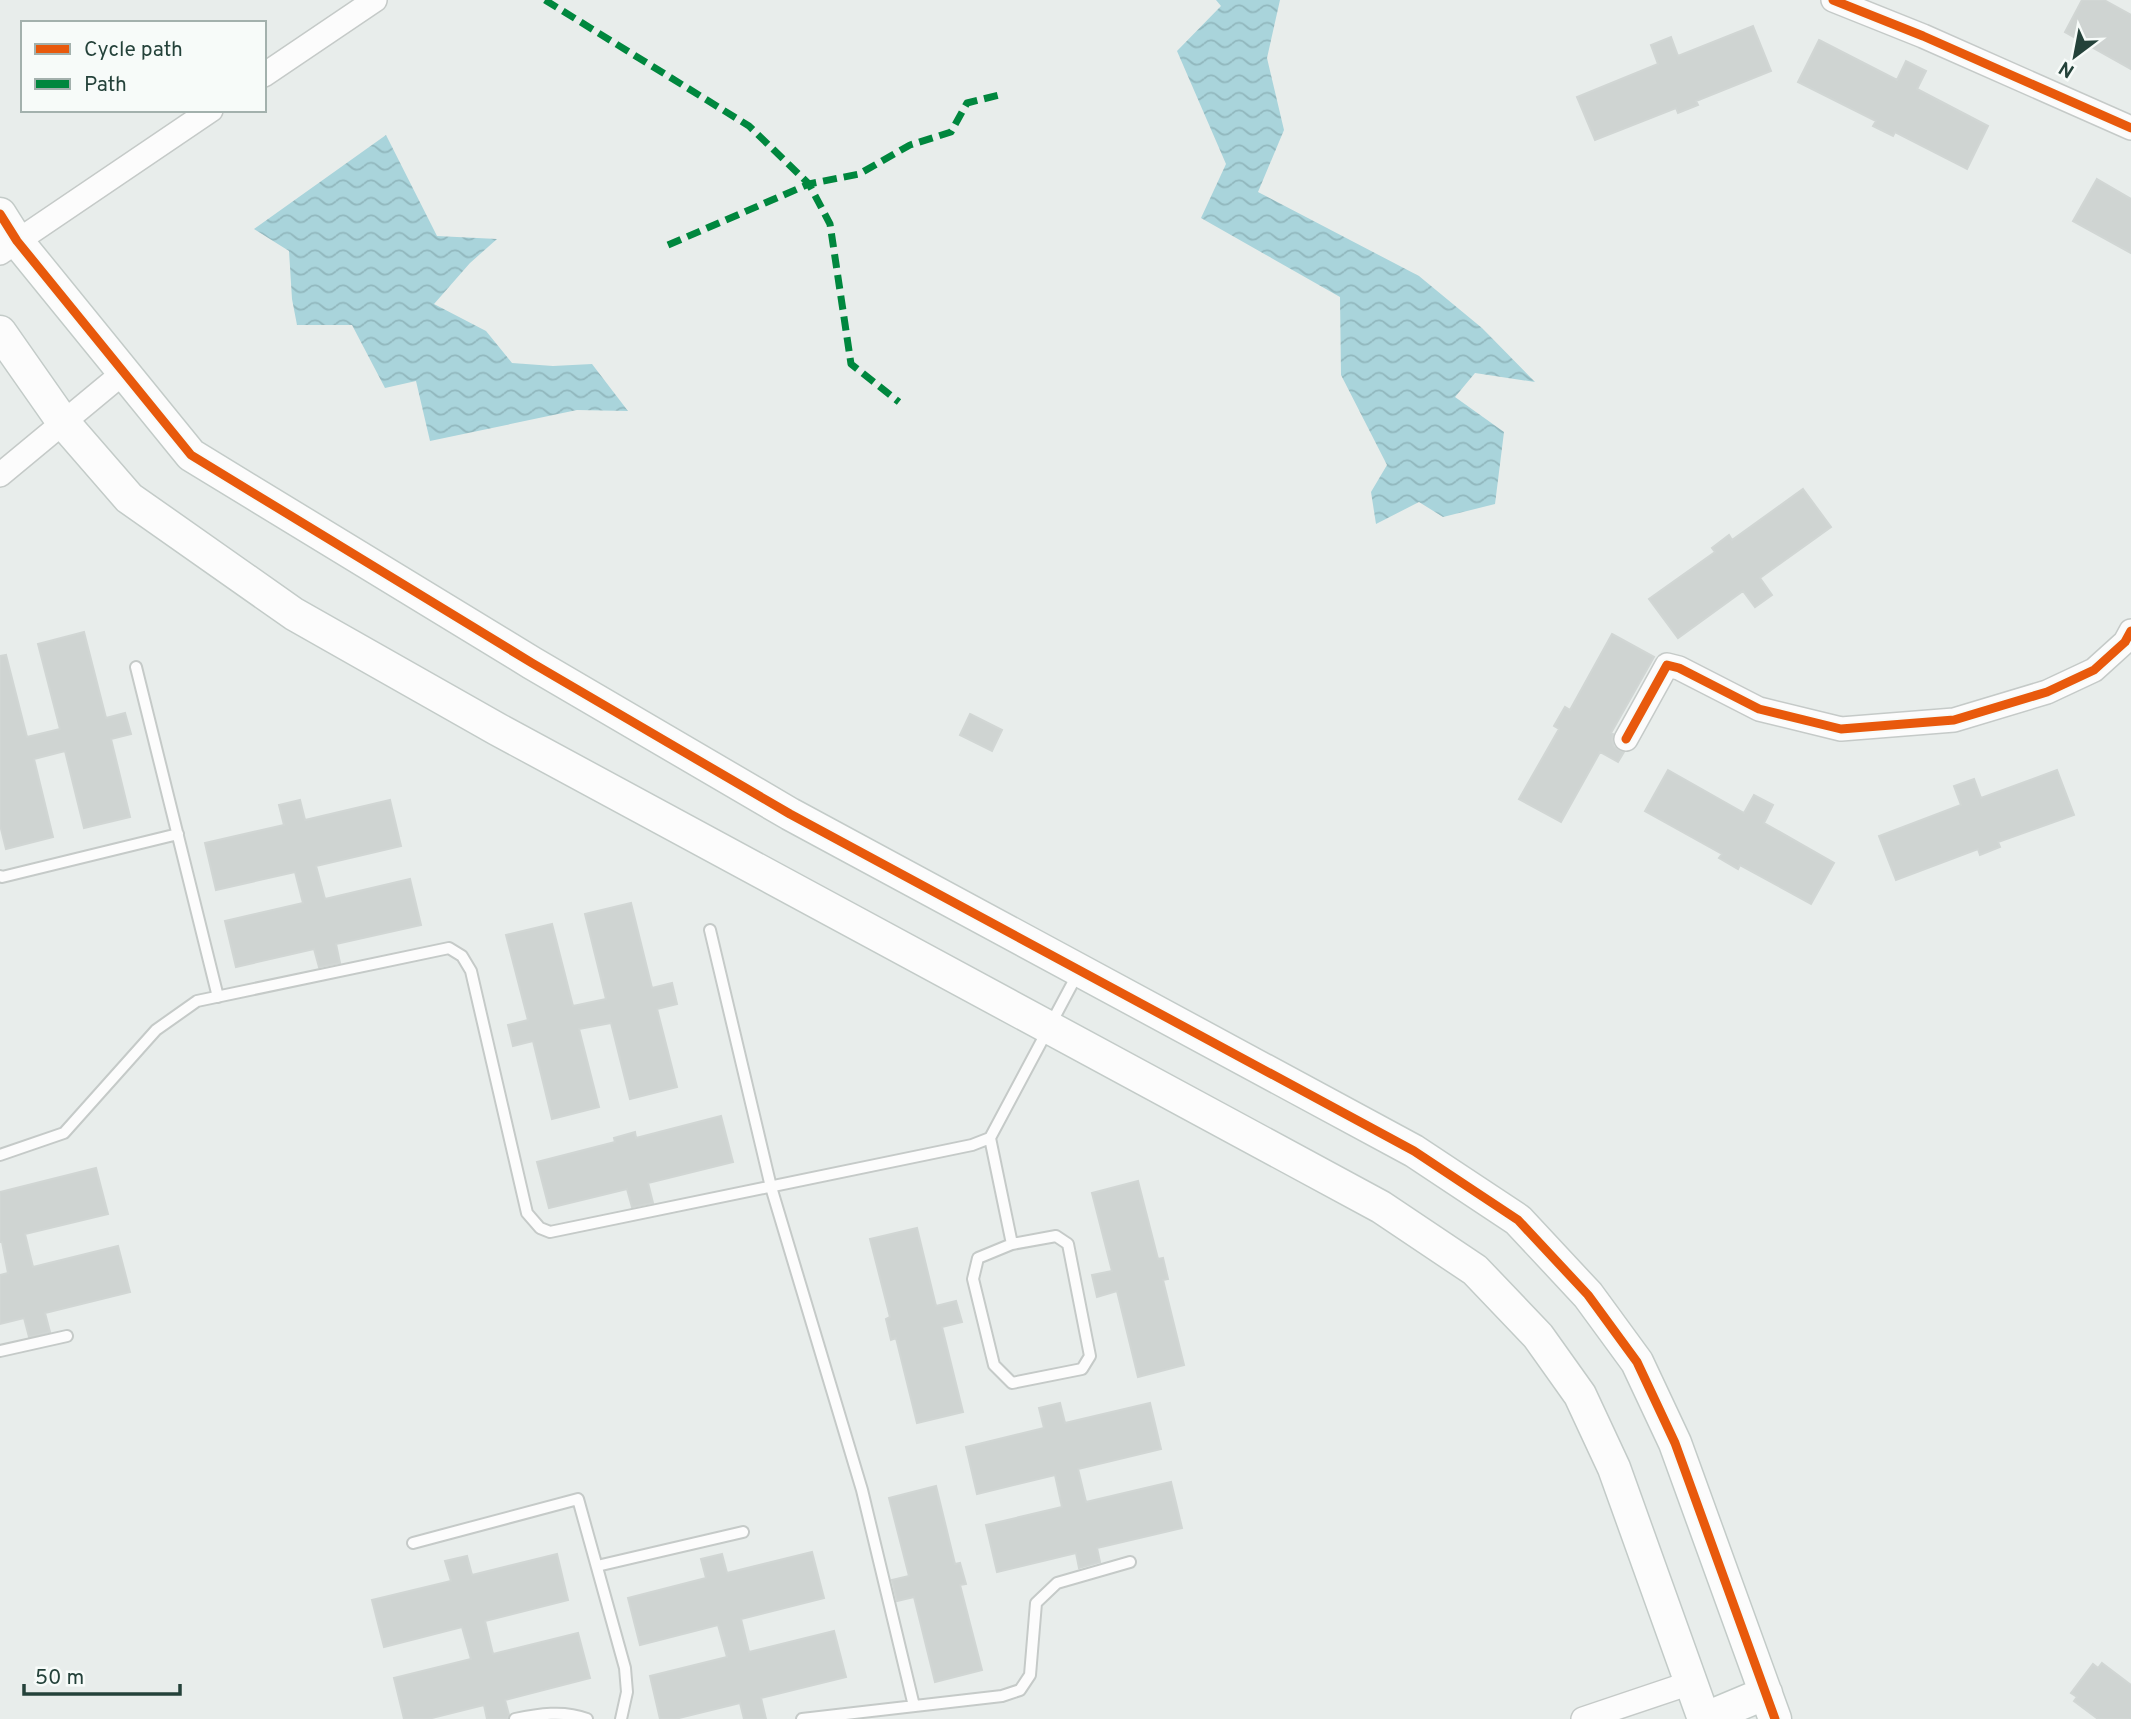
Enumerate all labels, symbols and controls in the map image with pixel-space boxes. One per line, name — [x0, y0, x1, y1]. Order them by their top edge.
legend — [21, 21, 266, 112]
north arrow — [2040, 21, 2110, 91]
text: Cycle path — [84, 37, 183, 64]
text: N — [2055, 55, 2079, 83]
text: Path — [84, 72, 127, 99]
scale bar — [24, 1652, 180, 1696]
text: 50 m — [35, 1665, 84, 1692]

